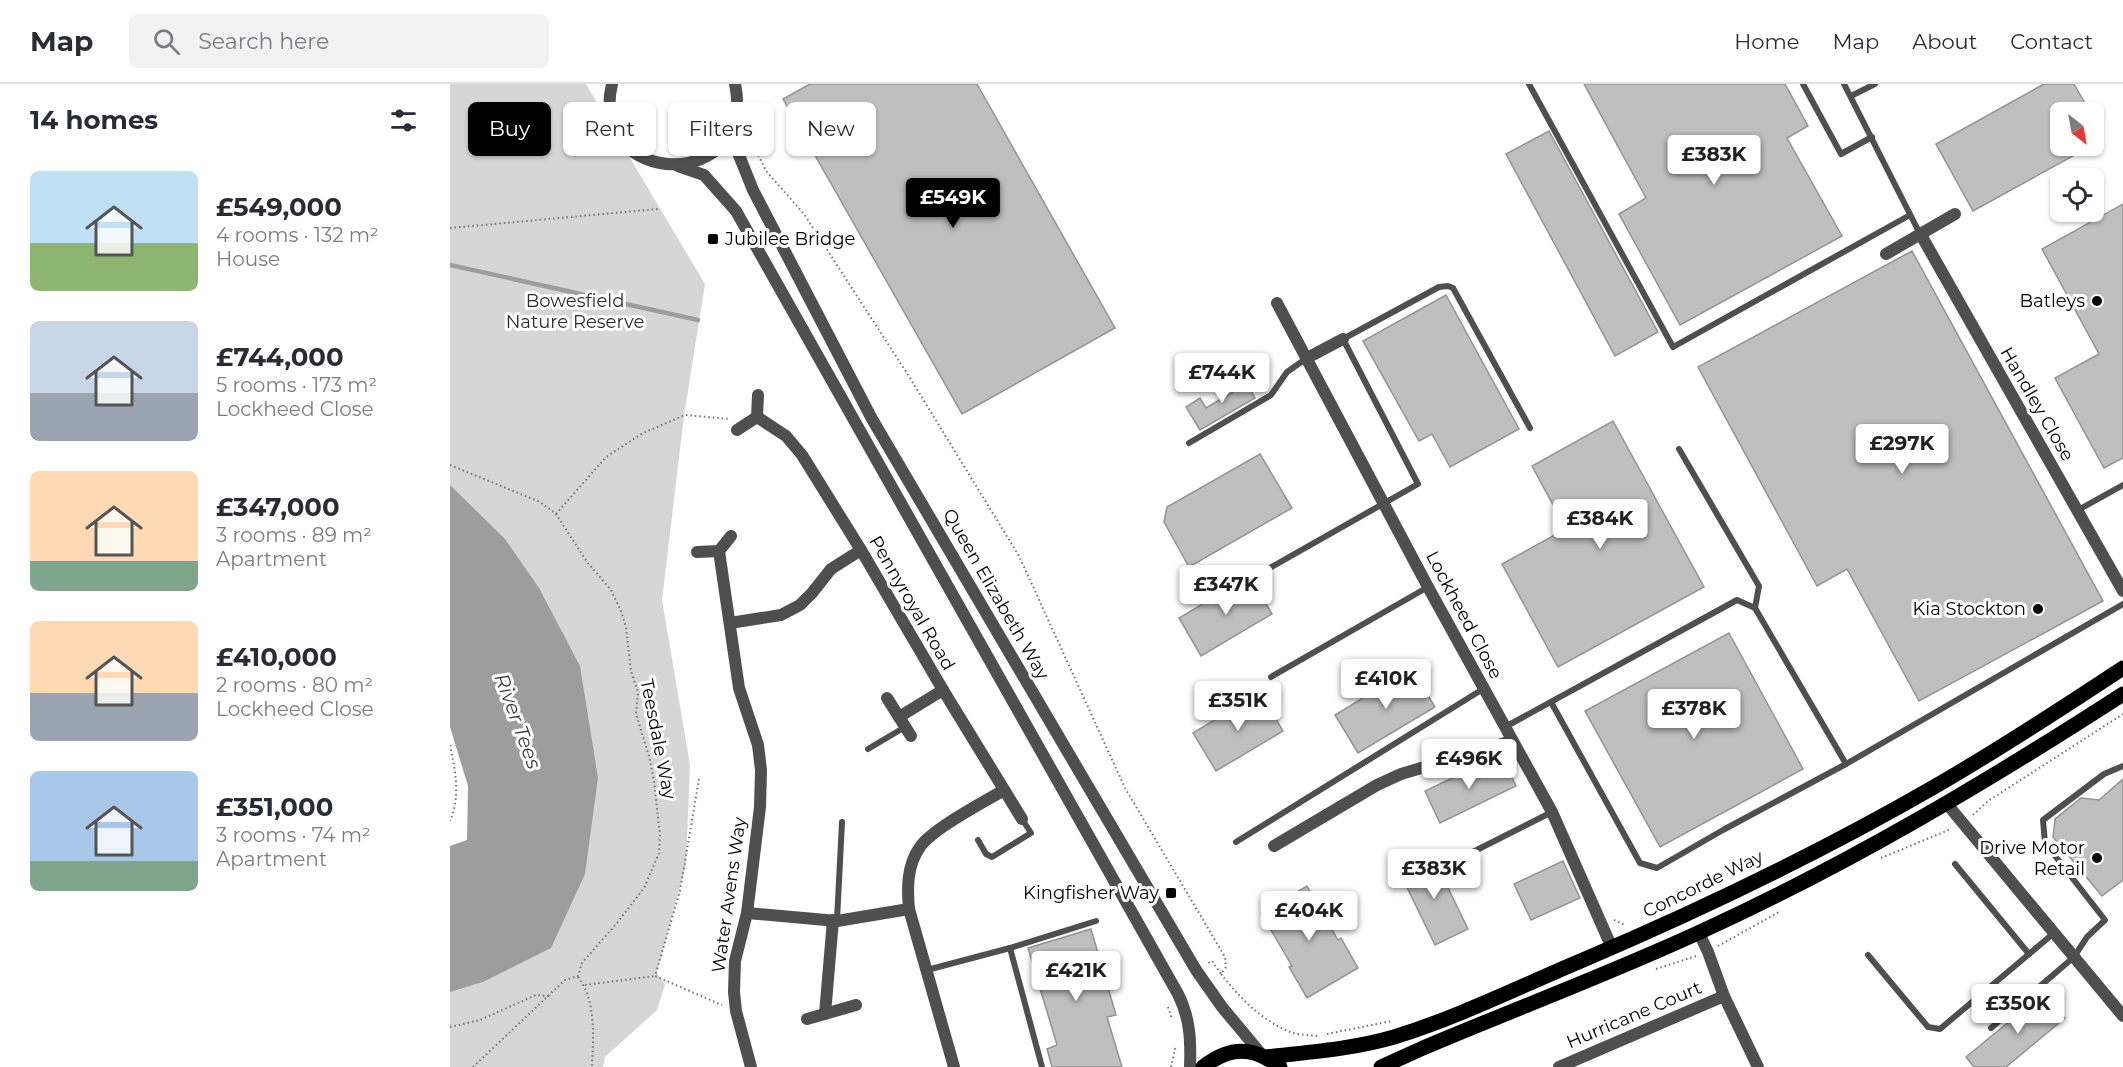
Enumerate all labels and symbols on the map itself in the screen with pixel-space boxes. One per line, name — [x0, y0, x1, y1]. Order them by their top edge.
north arrow — [2050, 102, 2104, 156]
pin: £383K — [1672, 135, 1756, 186]
pin: £549K — [911, 178, 995, 229]
place label: Jubilee Bridge — [724, 228, 855, 250]
marker: Jubilee Bridge — [706, 232, 720, 246]
park label: Bowesfield Nature Reserve — [506, 290, 644, 333]
place label: Batleys — [2019, 290, 2085, 312]
marker: Batleys — [2090, 294, 2104, 308]
street label: Handley Close — [1995, 343, 2079, 465]
pin: £744K — [1180, 353, 1264, 404]
pin: £297K — [1860, 424, 1944, 475]
pin: £384K — [1558, 499, 1642, 550]
street label: Queen Elizabeth Way — [938, 505, 1054, 684]
street label: Pennyroyal Road — [864, 532, 960, 674]
street label: Lockheed Close — [1421, 547, 1507, 683]
pin: £347K — [1184, 565, 1268, 616]
place label: Kia Stockton — [1913, 598, 2026, 620]
marker: Kia Stockton — [2031, 602, 2045, 616]
pin: £410K — [1344, 659, 1428, 710]
water label: River Tees — [490, 670, 546, 772]
street label: Teesdale Way — [636, 677, 680, 801]
pin: £351K — [1196, 681, 1280, 732]
pin: £378K — [1652, 689, 1736, 740]
pin: £496K — [1427, 739, 1511, 790]
street label: Water Avens Way — [707, 816, 751, 974]
place label: Drive Motor Retail — [1979, 837, 2085, 880]
street label: Concorde Way — [1639, 845, 1767, 923]
pin: £383K — [1392, 849, 1476, 900]
marker: Drive Motor Retail — [2090, 851, 2104, 865]
place label: Kingfisher Way — [1023, 882, 1159, 904]
marker: Kingfisher Way — [1164, 886, 1178, 900]
pin: £404K — [1267, 891, 1351, 942]
pin: £421K — [1034, 951, 1118, 1002]
street label: Hurricane Court — [1563, 977, 1705, 1053]
pin: £350K — [1976, 984, 2060, 1035]

